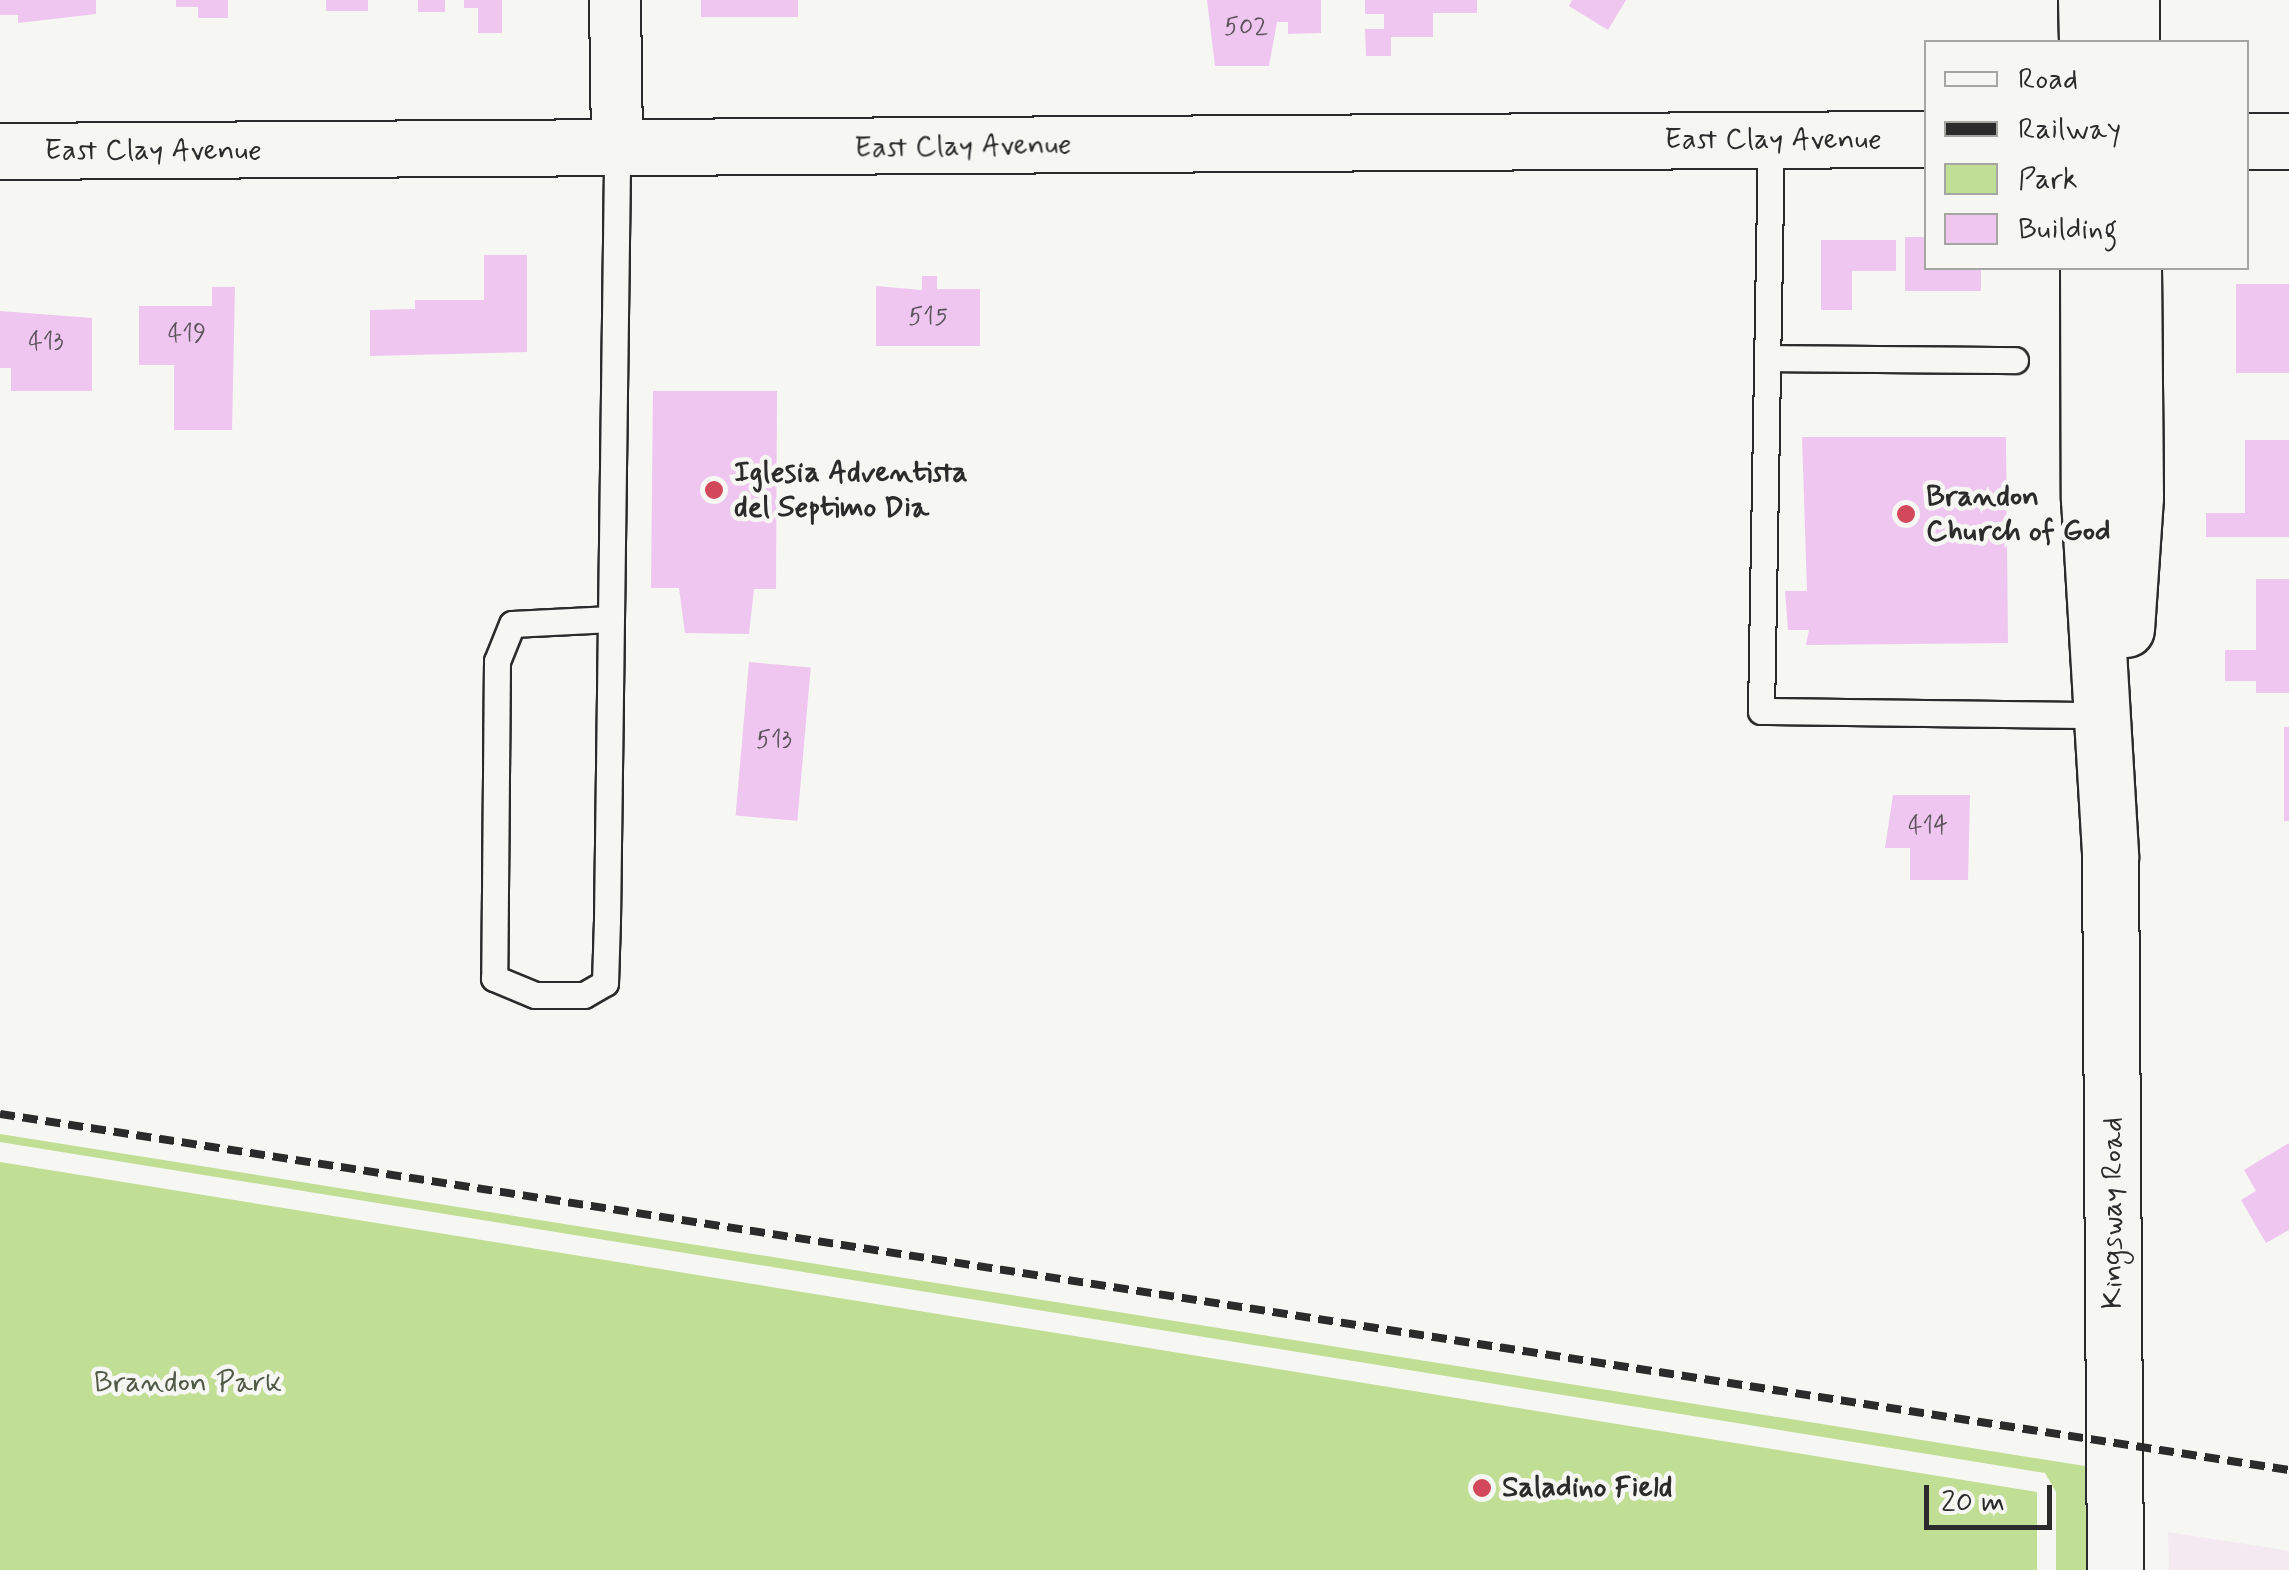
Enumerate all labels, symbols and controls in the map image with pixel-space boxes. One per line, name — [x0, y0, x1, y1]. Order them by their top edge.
house number: 502 — [1224, 13, 1268, 43]
legend — [1924, 40, 2249, 270]
text: Road — [2018, 60, 2078, 99]
text: Railway — [2018, 110, 2121, 149]
street label: East Clay Avenue — [1662, 122, 1884, 158]
street label: East Clay Avenue — [852, 127, 1074, 167]
street label: East Clay Avenue — [42, 133, 264, 169]
text: Park — [2018, 160, 2078, 199]
text: Building — [2018, 210, 2117, 249]
house number: 515 — [908, 303, 948, 333]
house number: 419 — [168, 320, 206, 350]
house number: 413 — [28, 328, 64, 358]
place label: Iglesia Adventista del Septimo Dia — [734, 455, 968, 526]
marker: Iglesia Adventista del Septimo Dia — [703, 479, 725, 501]
place label: Brandon Church of God — [1926, 479, 2110, 550]
marker: Brandon Church of God — [1895, 503, 1917, 525]
house number: 513 — [756, 726, 792, 756]
house number: 414 — [1908, 812, 1948, 842]
street label: Kingsway Road — [2095, 1118, 2131, 1308]
park label: Brandon Park — [98, 1365, 278, 1401]
scale bar — [1929, 1465, 2056, 1527]
place label: Saladino Field — [1502, 1470, 1674, 1506]
marker: Saladino Field — [1471, 1477, 1493, 1499]
text: 20 m — [1941, 1483, 2005, 1522]

